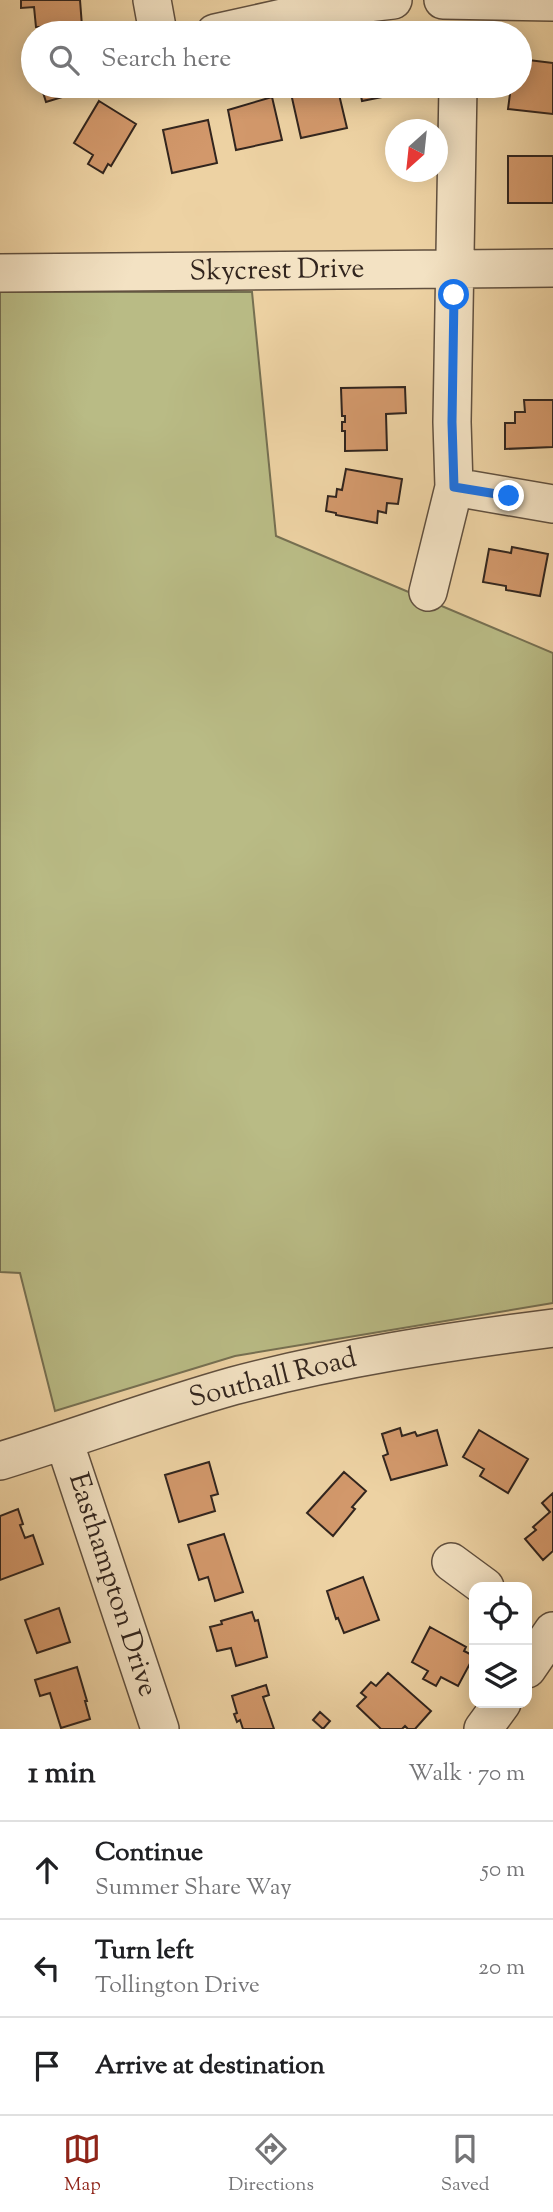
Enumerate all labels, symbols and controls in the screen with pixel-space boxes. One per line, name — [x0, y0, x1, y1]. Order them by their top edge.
search box — [21, 21, 532, 98]
icon: search — [45, 41, 83, 79]
text: Search here — [101, 41, 231, 78]
north arrow — [385, 119, 448, 182]
street label: Skycrest Drive — [189, 249, 365, 293]
route start — [438, 279, 469, 310]
route end — [493, 480, 524, 511]
street label: Southall Road — [185, 1339, 361, 1419]
street label: Easthampton Drive — [57, 1468, 167, 1702]
map controls — [469, 1582, 532, 1708]
button: locate — [469, 1582, 532, 1645]
button: layers — [469, 1645, 532, 1708]
text: 1 min — [28, 1753, 96, 1796]
text: Walk · 70 m — [408, 1758, 525, 1791]
text: Continue — [95, 1835, 203, 1872]
icon: ahead — [28, 1851, 66, 1889]
text: 50 m — [481, 1854, 525, 1887]
text: Summer Share Way — [95, 1872, 292, 1905]
text: Turn left — [95, 1933, 194, 1970]
icon: left — [28, 1949, 66, 1987]
text: 20 m — [478, 1952, 525, 1985]
text: Tollington Drive — [95, 1970, 260, 2003]
icon: arrive — [28, 2047, 66, 2085]
text: Arrive at destination — [95, 2048, 325, 2085]
tab: Map — [63, 2130, 101, 2199]
tab: Directions — [228, 2130, 314, 2199]
tab: Saved — [441, 2130, 490, 2199]

